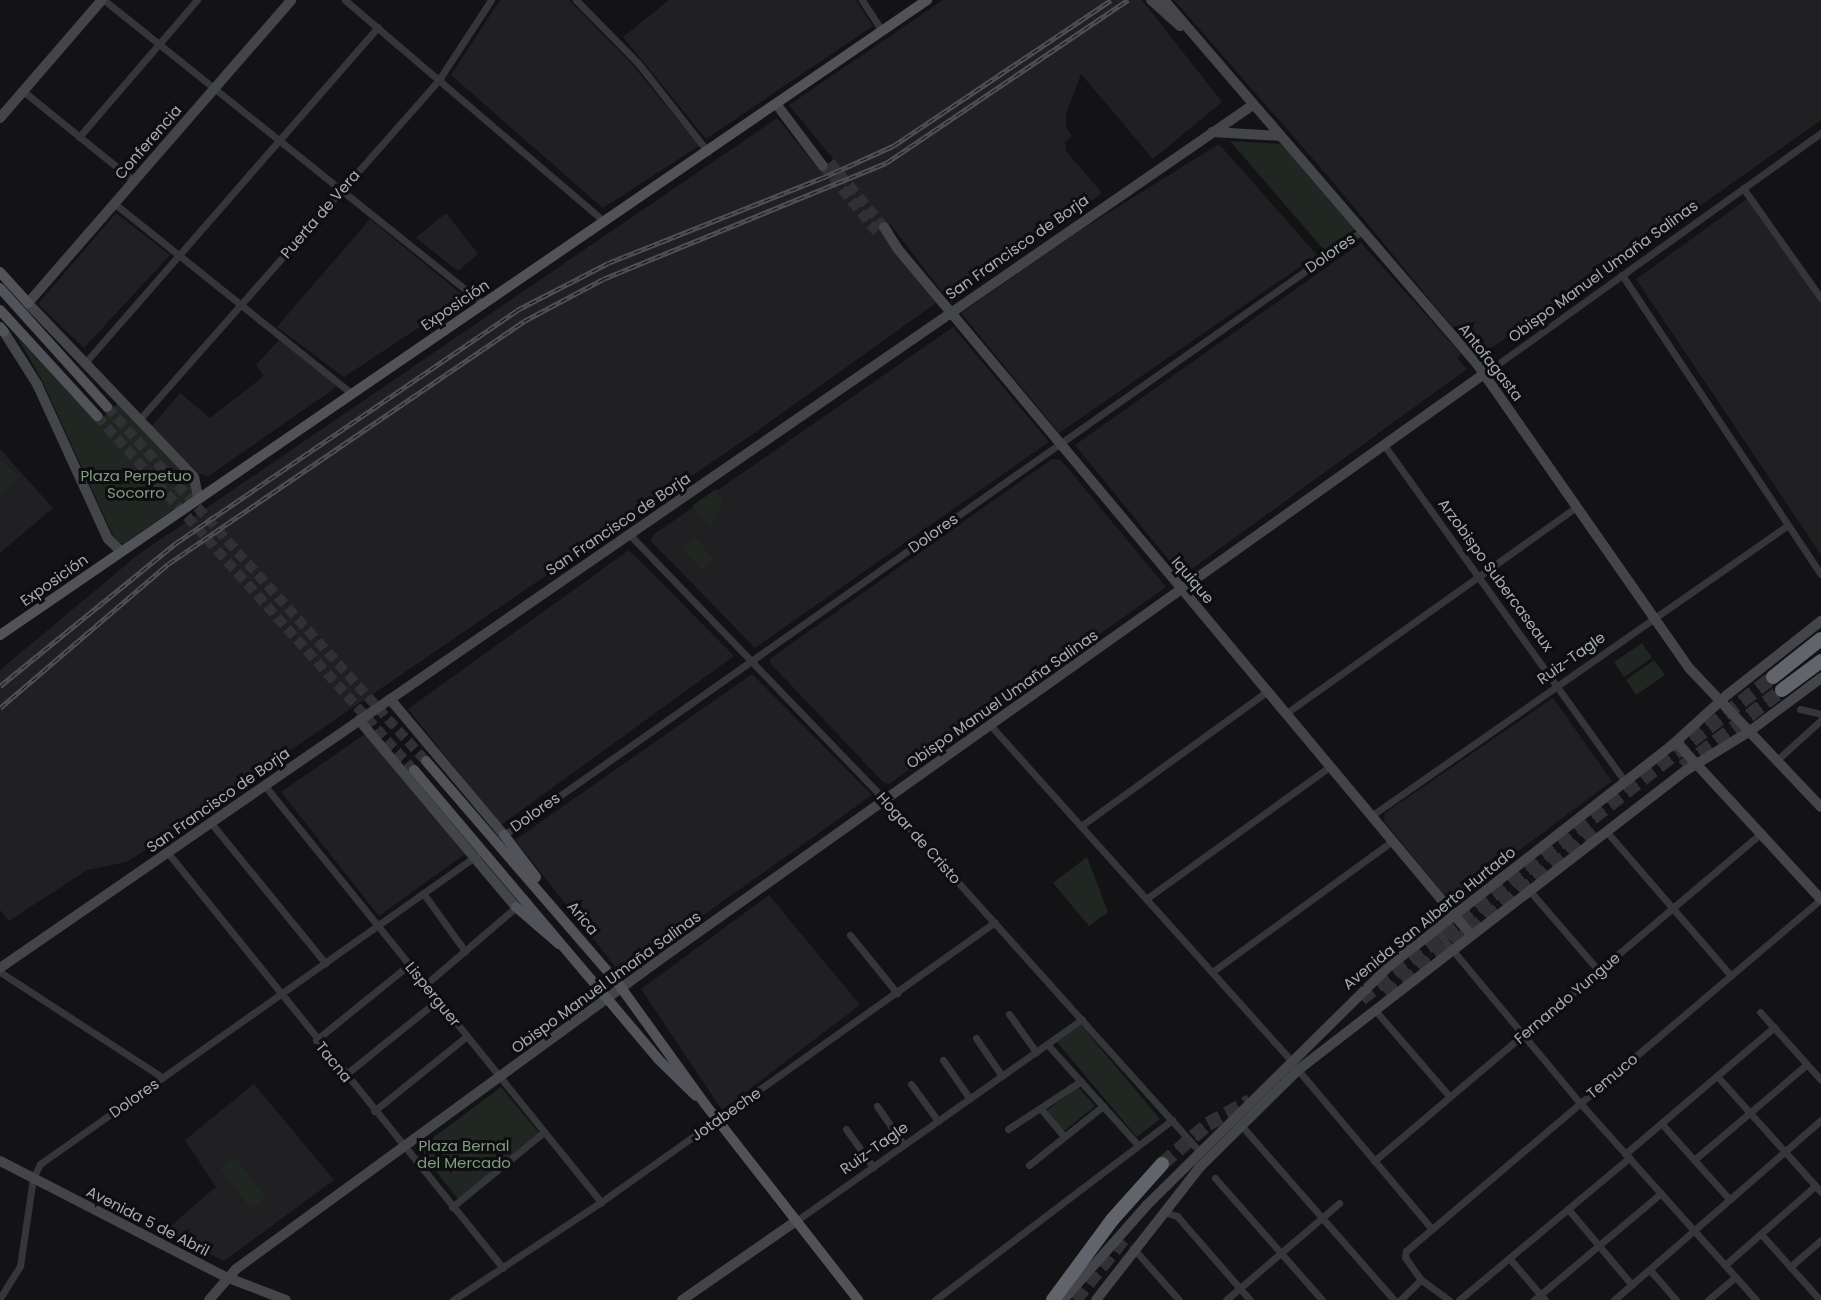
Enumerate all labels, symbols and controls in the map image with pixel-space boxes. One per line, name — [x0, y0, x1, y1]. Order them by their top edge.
street label: Conferencia — [111, 101, 185, 183]
street label: Puerta de Vera — [277, 166, 363, 262]
street label: San Francisco de Borja — [942, 191, 1092, 303]
street label: Obispo Manuel Umaña Salinas — [1505, 196, 1701, 346]
street label: Dolores — [1302, 230, 1358, 276]
street label: Exposición — [418, 276, 492, 334]
street label: Antofagasta — [1455, 320, 1527, 404]
park label: Plaza Perpetuo Socorro — [80, 466, 192, 501]
street label: San Francisco de Borja — [542, 469, 694, 579]
street label: Arzobispo Subercaseaux — [1435, 495, 1557, 655]
street label: Dolores — [905, 510, 961, 556]
street label: Exposición — [17, 550, 91, 610]
street label: Iquique — [1168, 553, 1218, 607]
street label: Obispo Manuel Umaña Salinas — [903, 626, 1101, 772]
street label: Ruiz-Tagle — [1534, 628, 1608, 688]
street label: San Francisco de Borja — [143, 744, 293, 856]
street label: Hogar de Cristo — [873, 788, 965, 888]
street label: Dolores — [507, 789, 563, 835]
street label: Avenida San Alberto Hurtado — [1339, 843, 1519, 993]
street label: Arica — [564, 897, 602, 939]
street label: Obispo Manuel Umaña Salinas — [508, 907, 704, 1057]
street label: Fernando Yungue — [1510, 949, 1624, 1047]
street label: Lisperguer — [402, 958, 464, 1030]
street label: Tacna — [312, 1038, 356, 1086]
street label: Temuco — [1583, 1049, 1641, 1103]
street label: Dolores — [106, 1075, 162, 1121]
street label: Jotabeche — [688, 1084, 764, 1144]
street label: Ruiz-Tagle — [837, 1118, 911, 1178]
park label: Plaza Bernal del Mercado — [417, 1136, 511, 1171]
street label: Avenida 5 de Abril — [84, 1182, 212, 1260]

